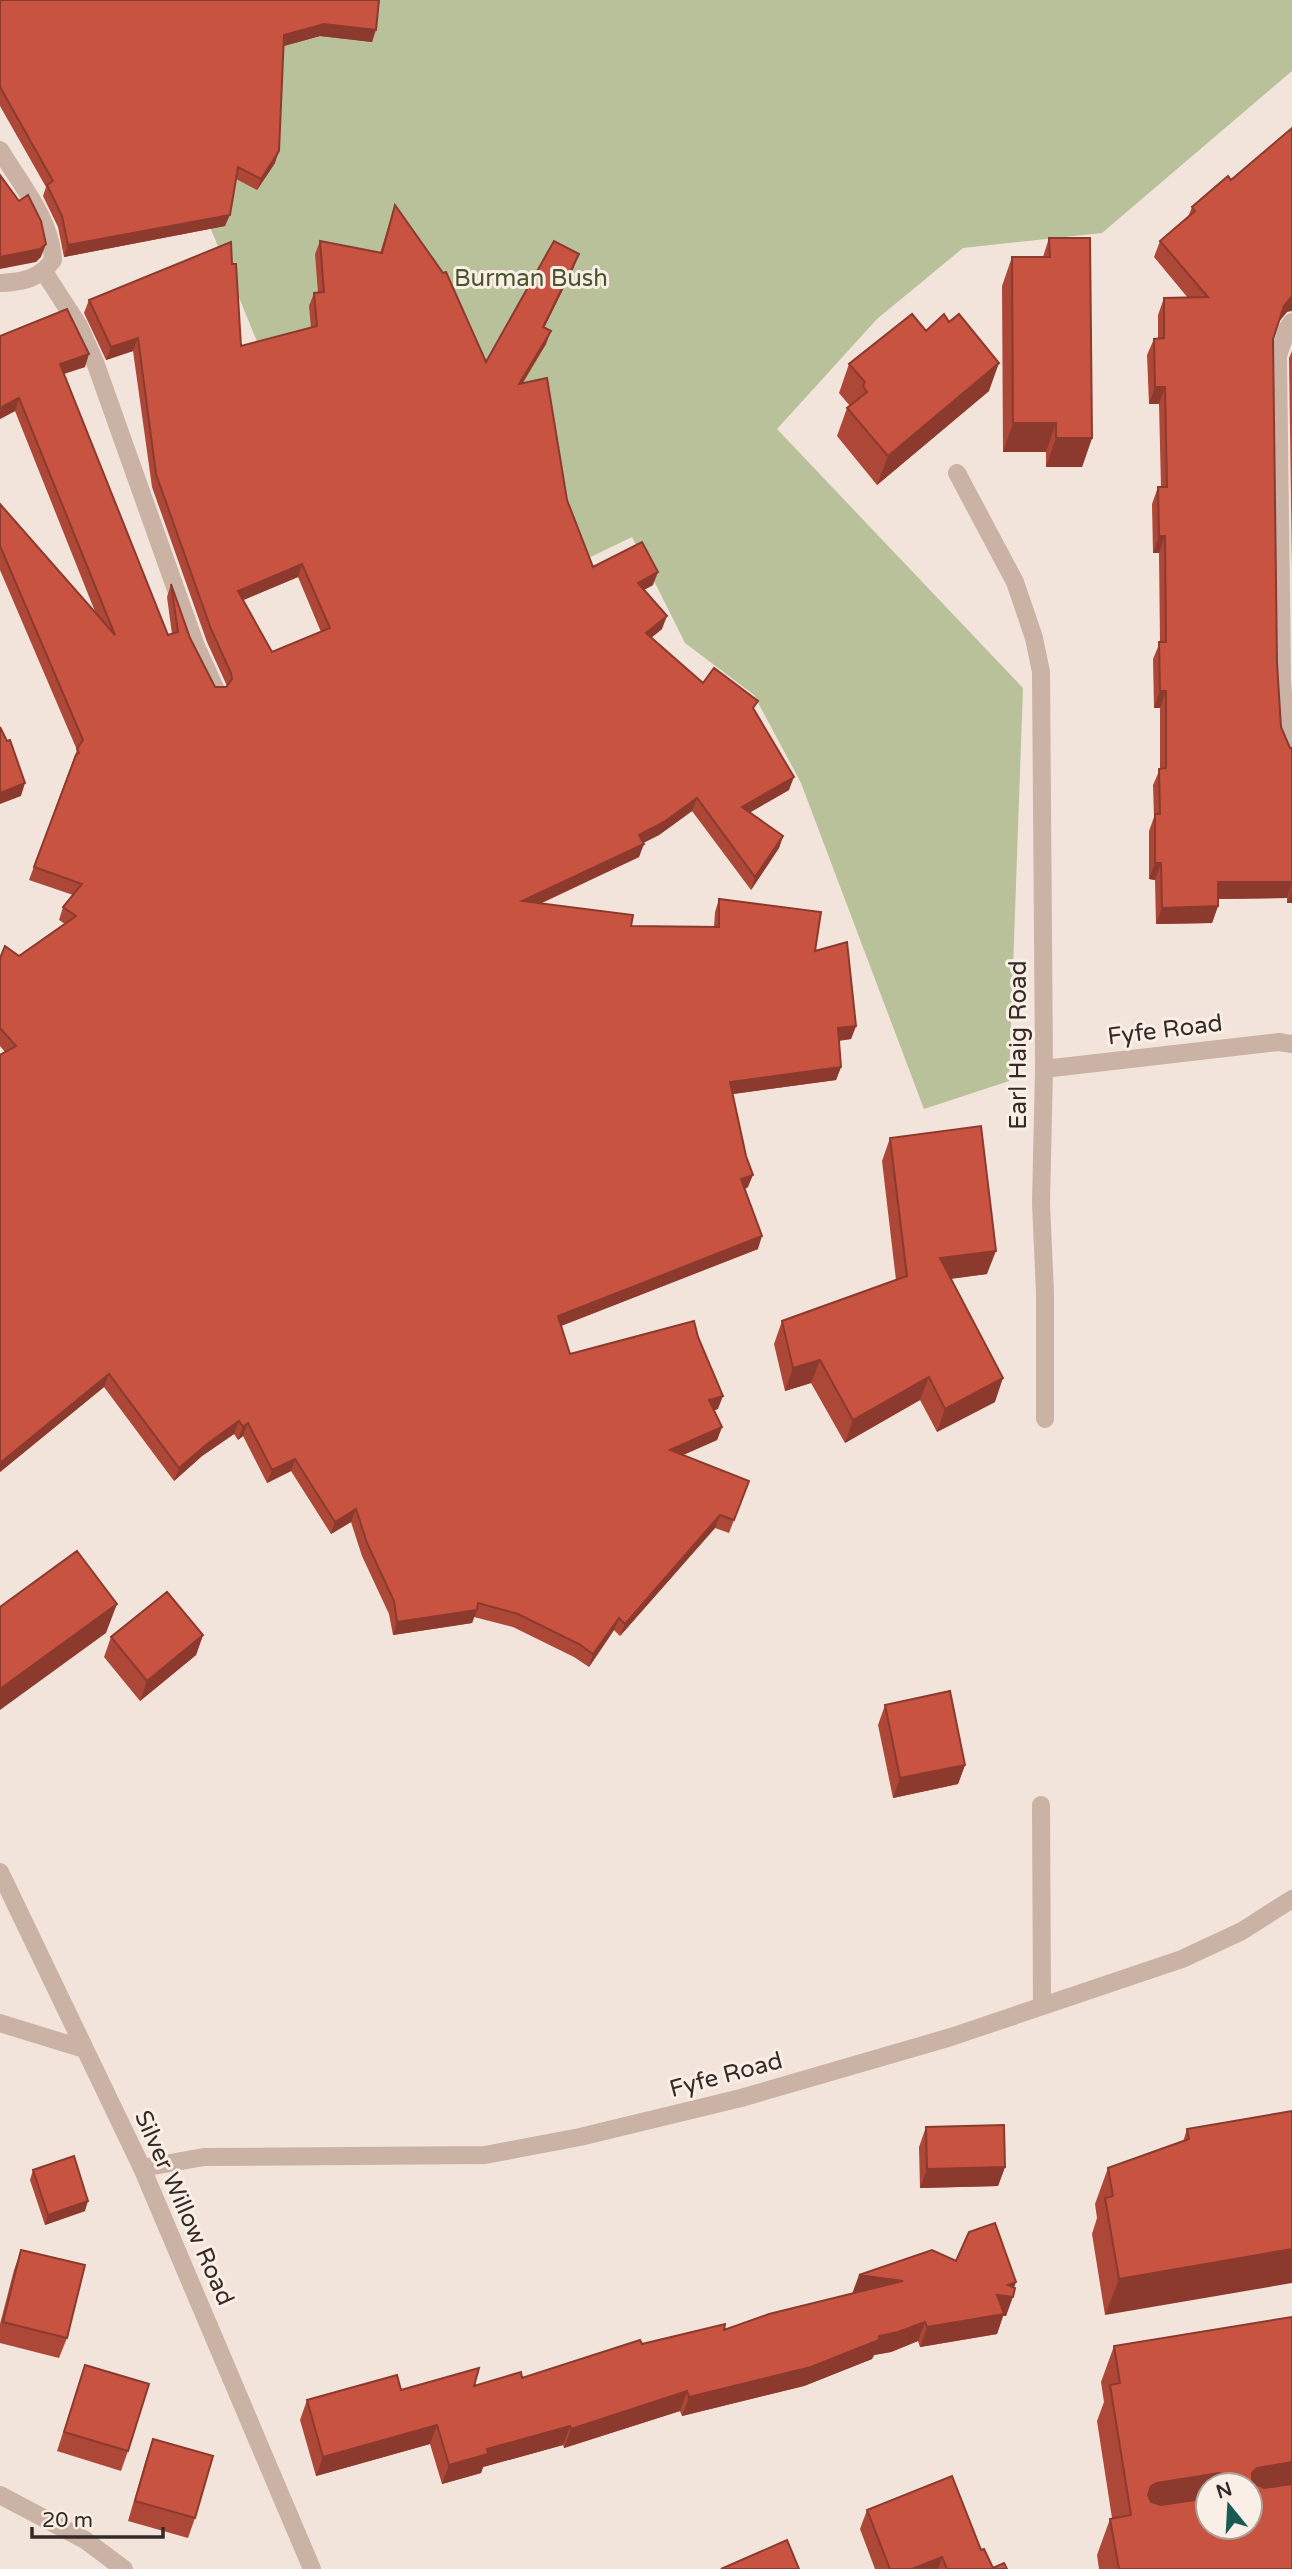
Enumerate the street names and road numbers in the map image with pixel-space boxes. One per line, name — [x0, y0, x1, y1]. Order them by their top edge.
street label: Earl Haig Road — [1004, 960, 1033, 1130]
street label: Fyfe Road — [1106, 1009, 1224, 1051]
street label: Fyfe Road — [666, 2046, 786, 2104]
street label: Silver Willow Road — [128, 2106, 240, 2310]

